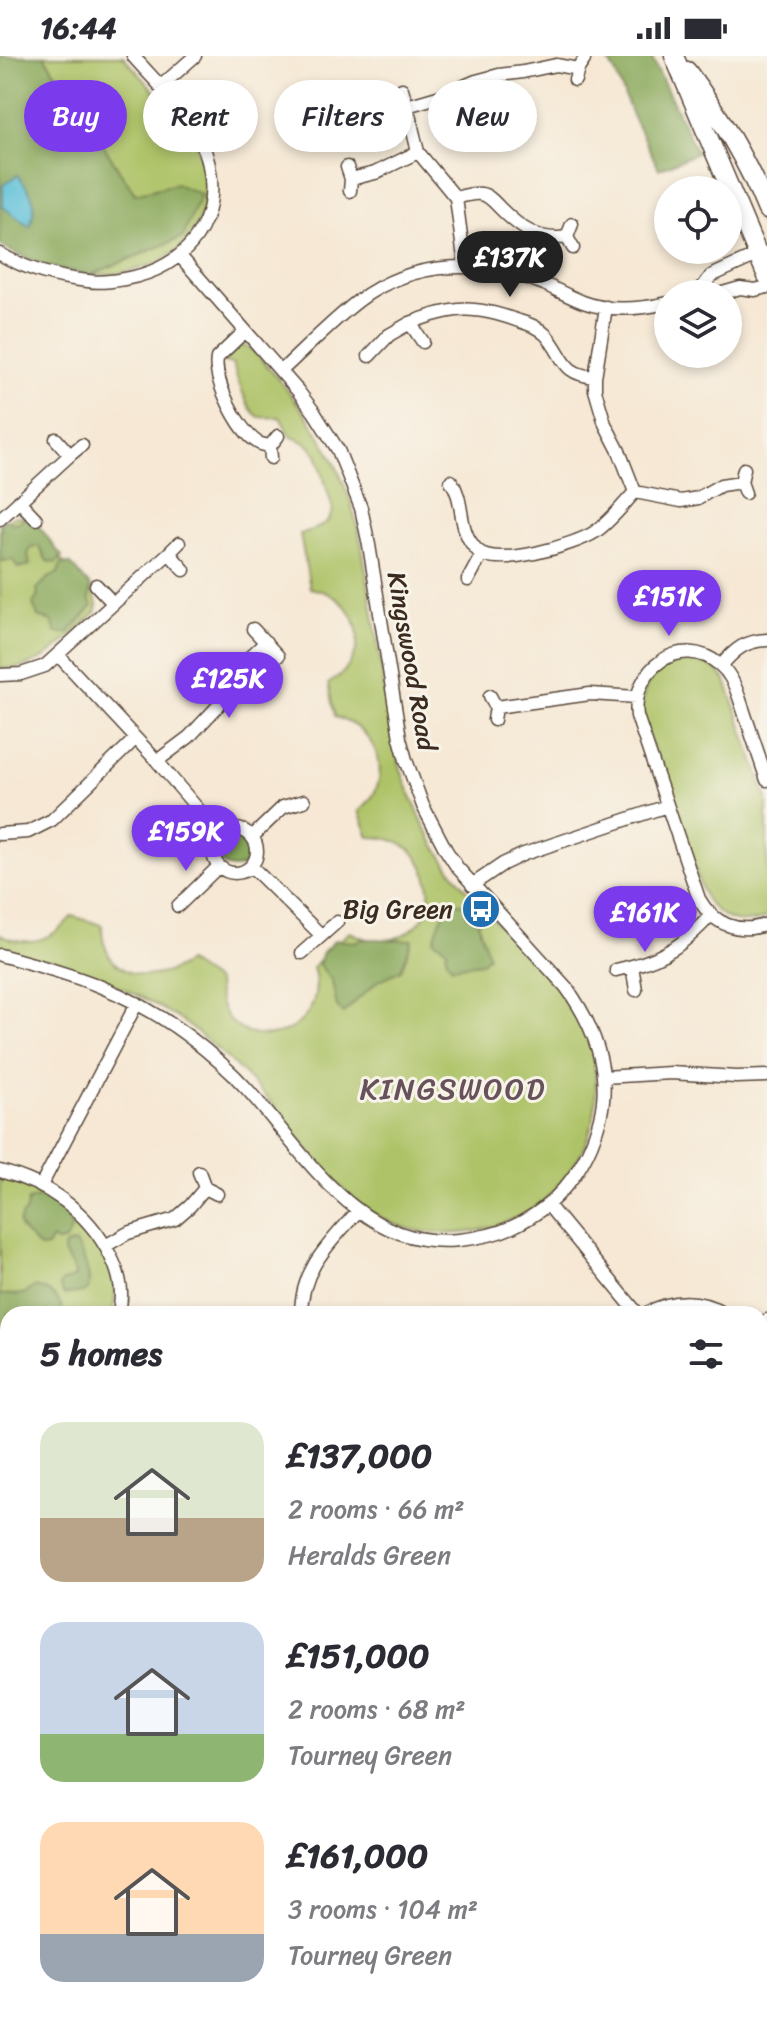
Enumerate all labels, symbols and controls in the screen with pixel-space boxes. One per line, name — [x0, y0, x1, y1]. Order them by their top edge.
text: 16:44 — [40, 1, 116, 55]
chip: Buy — [24, 80, 127, 152]
chip: Rent — [143, 80, 258, 152]
chip: Filters — [274, 80, 412, 152]
chip: New — [428, 80, 537, 152]
map controls — [654, 176, 742, 368]
button: locate — [654, 176, 742, 264]
pin: £137K — [454, 231, 566, 299]
text: £137K — [475, 234, 545, 280]
button: layers — [654, 280, 742, 368]
street label: Kingswood Road — [374, 568, 451, 756]
pin: £151K — [613, 570, 725, 638]
text: £151K — [635, 573, 703, 619]
pin: £125K — [173, 652, 285, 720]
text: £125K — [193, 655, 265, 701]
pin: £159K — [130, 805, 242, 873]
text: £159K — [150, 808, 222, 854]
place label: Big Green — [343, 886, 453, 932]
pin: £161K — [589, 886, 701, 954]
bus stop icon: Big Green — [460, 888, 502, 930]
text: £161K — [612, 889, 678, 935]
district label: KINGSWOOD — [360, 1062, 546, 1116]
text: 5 homes — [40, 1324, 162, 1384]
icon: filters — [684, 1332, 728, 1376]
text: £137,000 — [288, 1426, 432, 1486]
icon: home — [104, 1454, 200, 1550]
text: 2 rooms · 66 m² — [288, 1486, 464, 1532]
text: Heralds Green — [288, 1532, 451, 1578]
text: £151,000 — [288, 1626, 430, 1686]
icon: home — [104, 1654, 200, 1750]
text: 2 rooms · 68 m² — [288, 1686, 465, 1732]
text: Tourney Green — [288, 1732, 452, 1778]
text: £161,000 — [288, 1826, 428, 1886]
icon: home — [104, 1854, 200, 1950]
text: 3 rooms · 104 m² — [288, 1886, 478, 1932]
text: Tourney Green — [288, 1932, 452, 1978]

